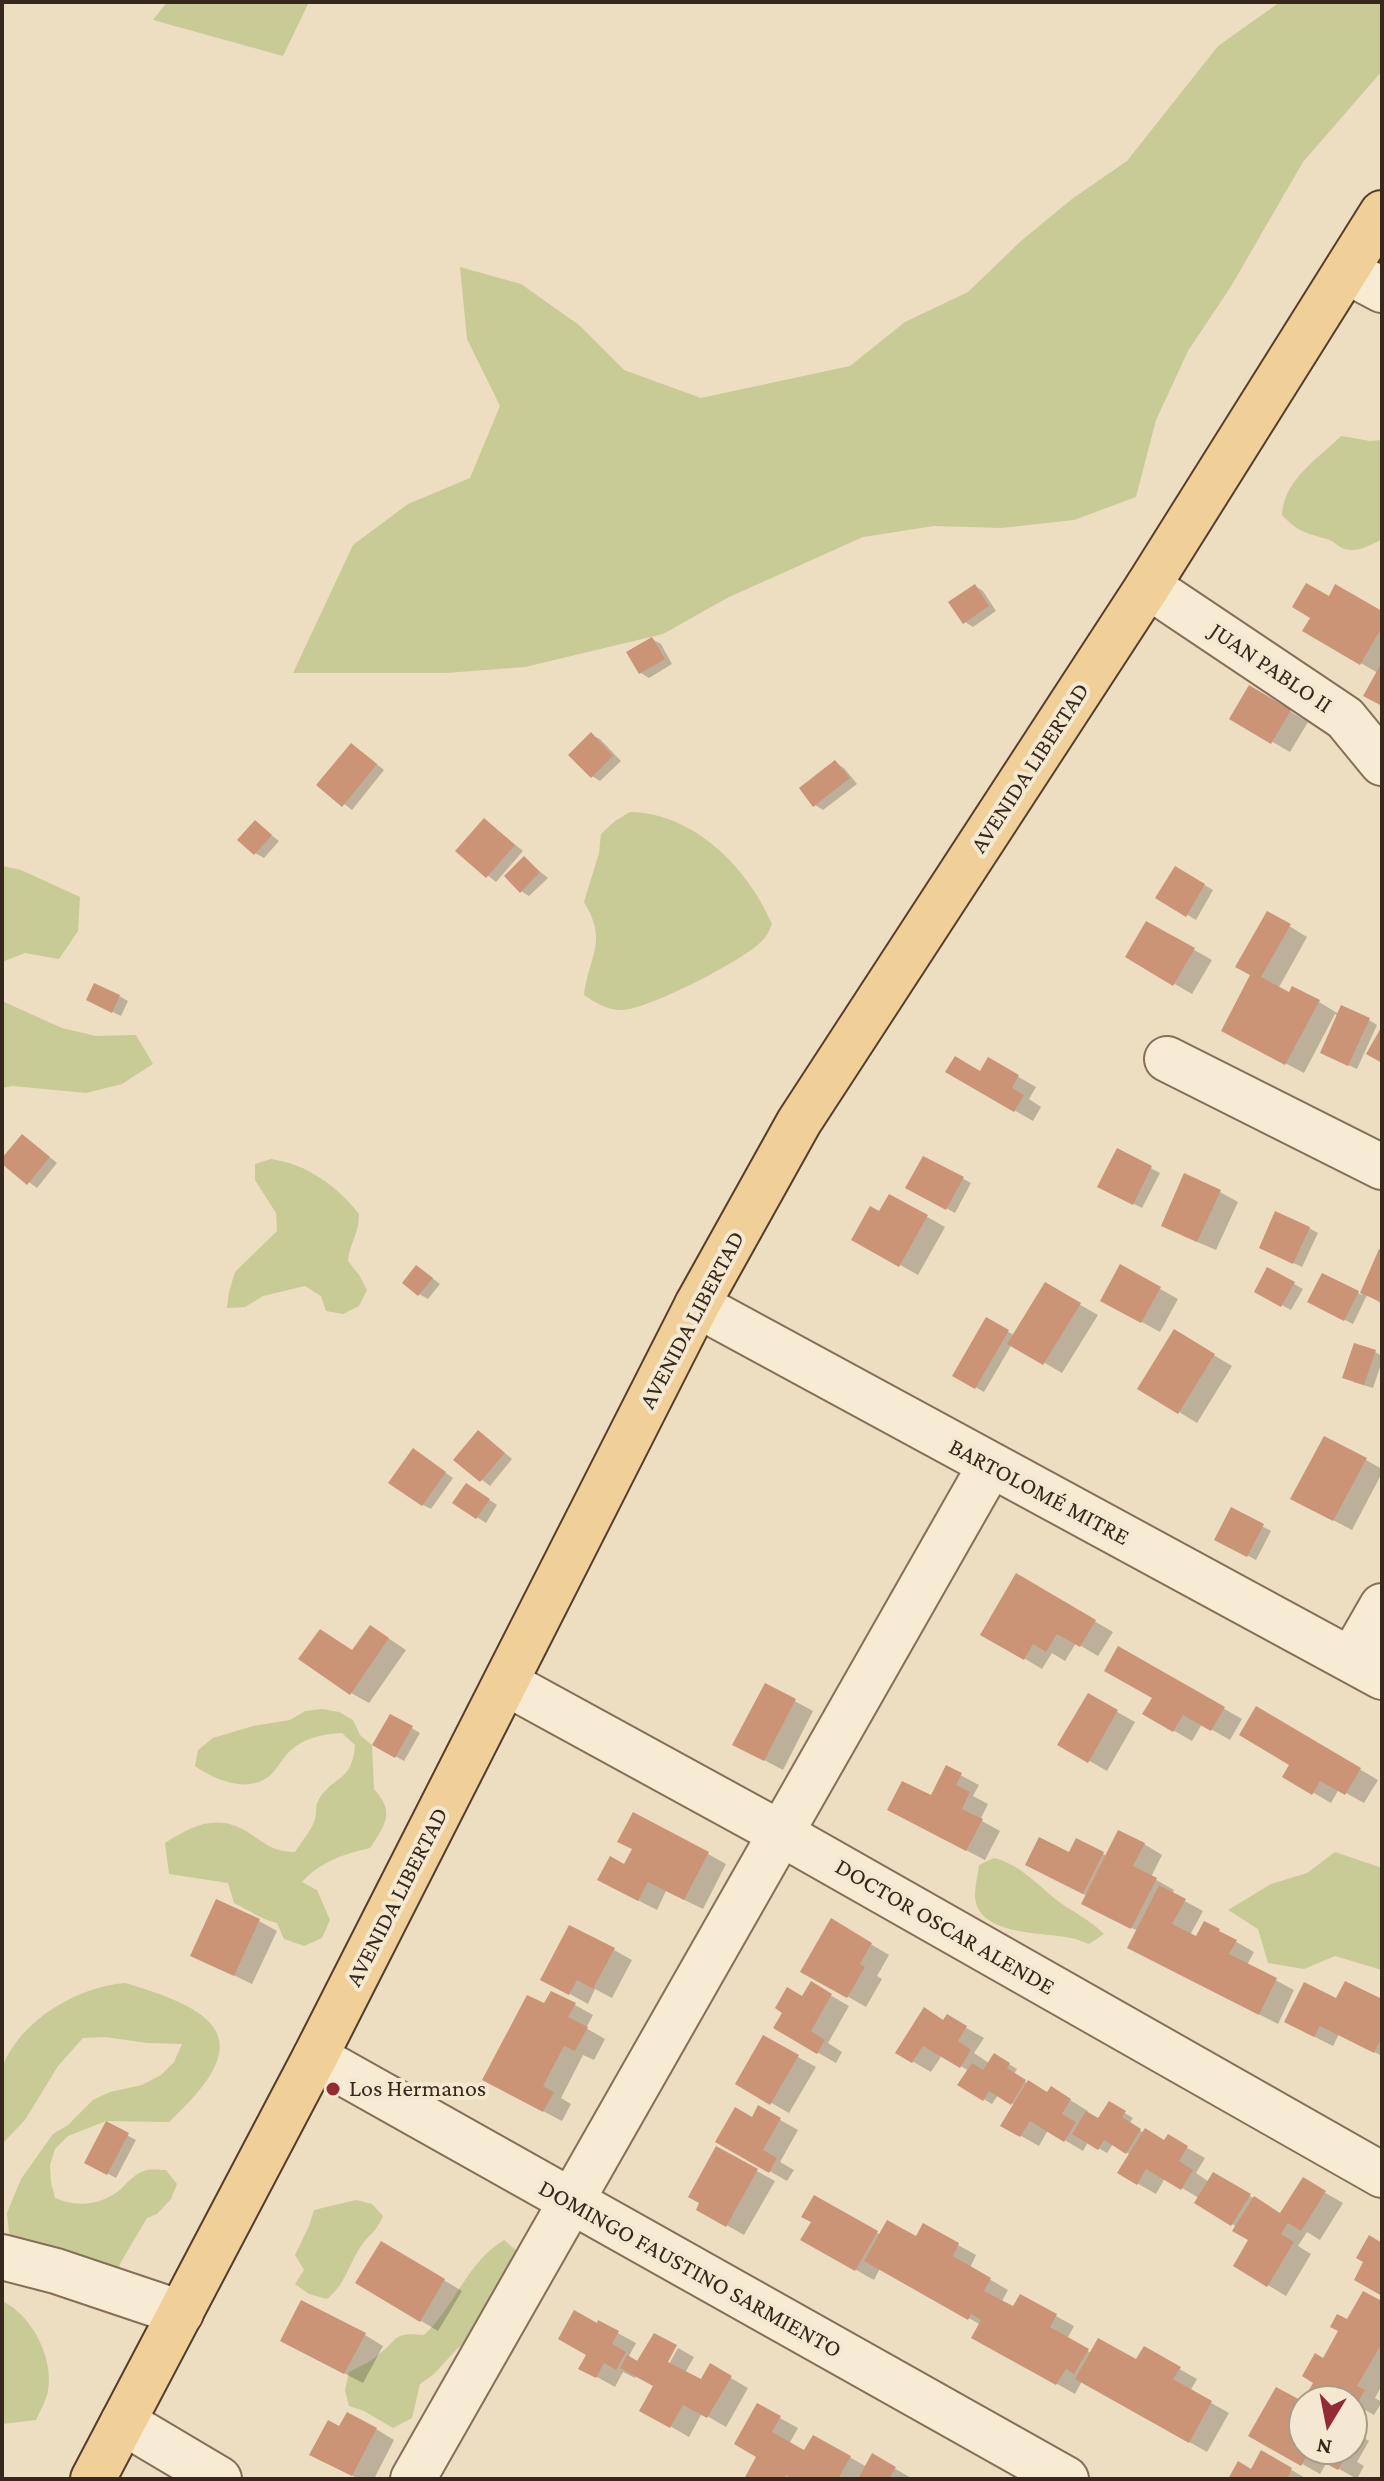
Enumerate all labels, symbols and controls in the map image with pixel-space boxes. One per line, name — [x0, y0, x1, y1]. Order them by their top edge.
street label: JUAN PABLO II — [1204, 617, 1338, 719]
street label: AVENIDA LIBERTAD — [964, 678, 1096, 858]
street label: AVENIDA LIBERTAD — [633, 1226, 751, 1414]
street label: BARTOLOMÉ MITRE — [944, 1432, 1134, 1552]
street label: AVENIDA LIBERTAD — [339, 1803, 455, 1991]
street label: DOCTOR OSCAR ALENDE — [830, 1852, 1060, 2002]
place label: Los Hermanos — [349, 2075, 486, 2103]
marker: Los Hermanos — [324, 2080, 342, 2098]
street label: DOMINGO FAUSTINO SARMIENTO — [533, 2174, 847, 2364]
north arrow — [1288, 2385, 1368, 2465]
text: N — [1315, 2434, 1334, 2461]

